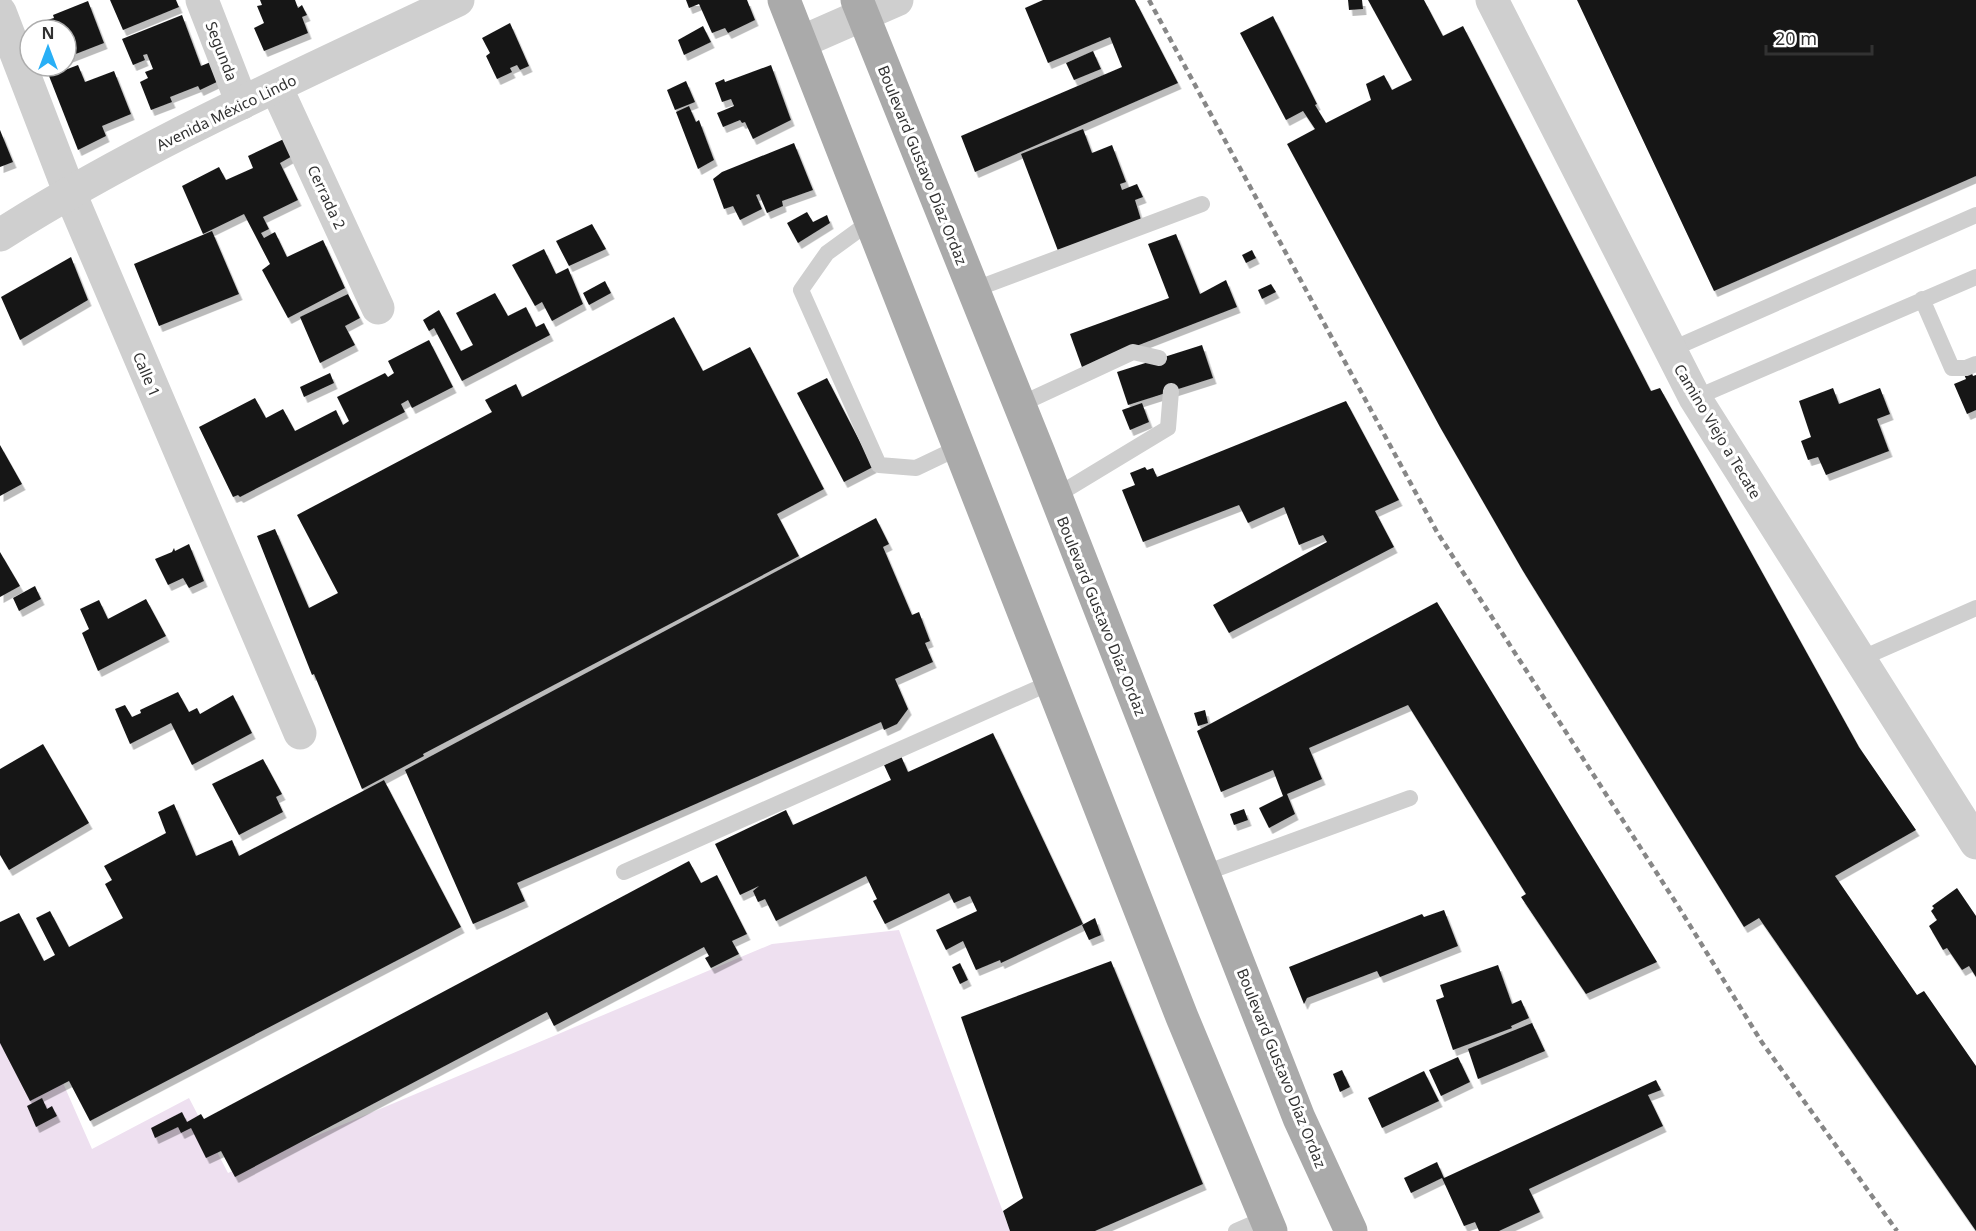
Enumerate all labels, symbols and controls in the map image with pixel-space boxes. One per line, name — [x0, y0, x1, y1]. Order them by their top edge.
north arrow — [18, 18, 78, 78]
street label: Segunda — [202, 18, 242, 84]
scale bar — [1766, 18, 1872, 56]
text: N — [41, 22, 55, 44]
text: 20 m — [1775, 26, 1817, 50]
street label: Boulevard Gustavo Díaz Ordaz — [874, 62, 972, 268]
street label: Avenida México Lindo — [153, 69, 299, 155]
street label: Cerrada 2 — [303, 162, 351, 232]
street label: Calle 1 — [129, 349, 165, 399]
street label: Camino Viejo a Tecate — [1670, 360, 1766, 502]
street label: Boulevard Gustavo Díaz Ordaz — [1053, 513, 1151, 719]
street label: Boulevard Gustavo Díaz Ordaz — [1233, 965, 1331, 1171]

